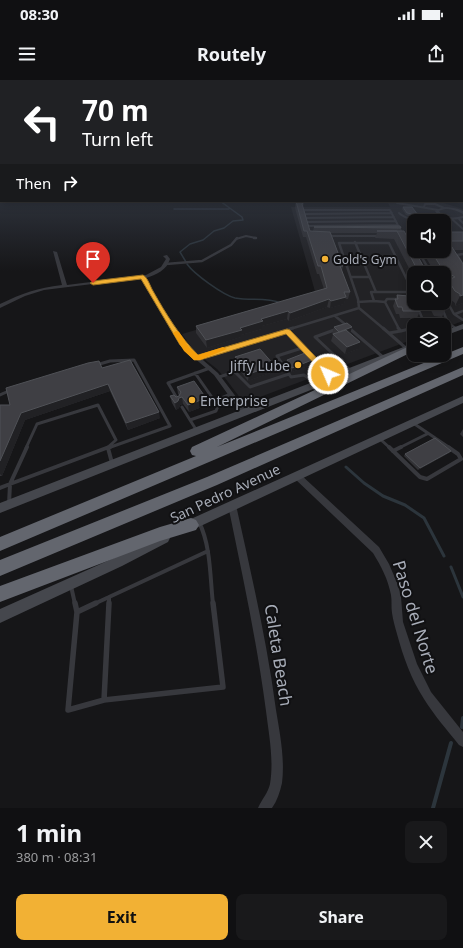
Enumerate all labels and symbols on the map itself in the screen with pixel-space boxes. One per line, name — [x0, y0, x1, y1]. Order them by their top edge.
pin — [76, 242, 110, 283]
place label: Gold's Gym — [333, 251, 397, 268]
marker: Gold's Gym — [320, 254, 330, 264]
position arrow — [307, 353, 349, 395]
place label: Jiffy Lube — [228, 356, 290, 375]
marker: Jiffy Lube — [293, 360, 303, 370]
place label: Enterprise — [200, 391, 268, 410]
marker: Enterprise — [187, 395, 197, 405]
street label: San Pedro Avenue — [167, 459, 283, 527]
street label: Paso del Norte — [388, 557, 444, 677]
street label: Caleta Beach — [260, 602, 298, 708]

